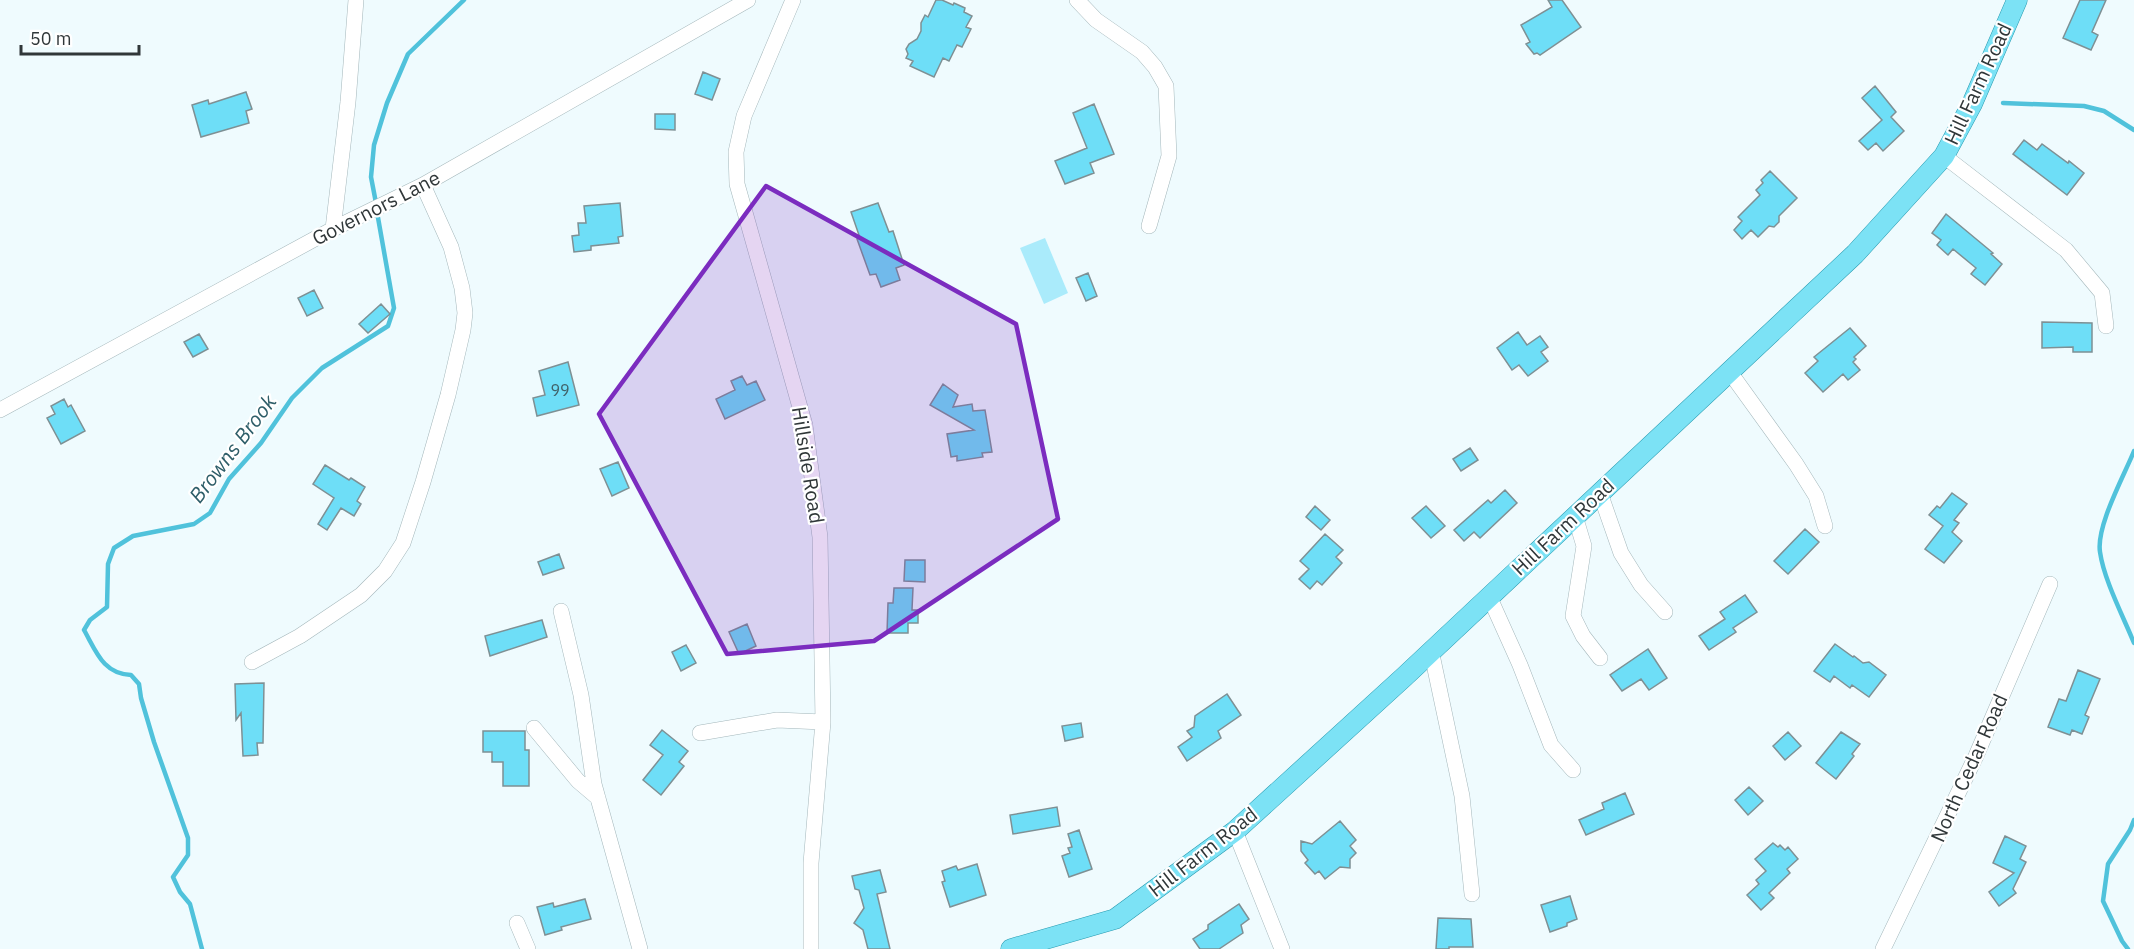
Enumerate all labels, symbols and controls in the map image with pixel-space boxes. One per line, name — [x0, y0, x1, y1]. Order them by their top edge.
scale bar — [21, 18, 140, 56]
street label: Hill Farm Road — [1938, 19, 2018, 149]
text: 50 m — [30, 27, 72, 50]
street label: Governors Lane — [307, 164, 444, 251]
house number: 99 — [550, 380, 570, 400]
water label: Browns Brook — [182, 388, 283, 508]
street label: Hillside Road — [786, 405, 831, 525]
street label: Hill Farm Road — [1505, 472, 1620, 581]
street label: North Cedar Road — [1924, 689, 2013, 846]
street label: Hill Farm Road — [1143, 801, 1263, 903]

